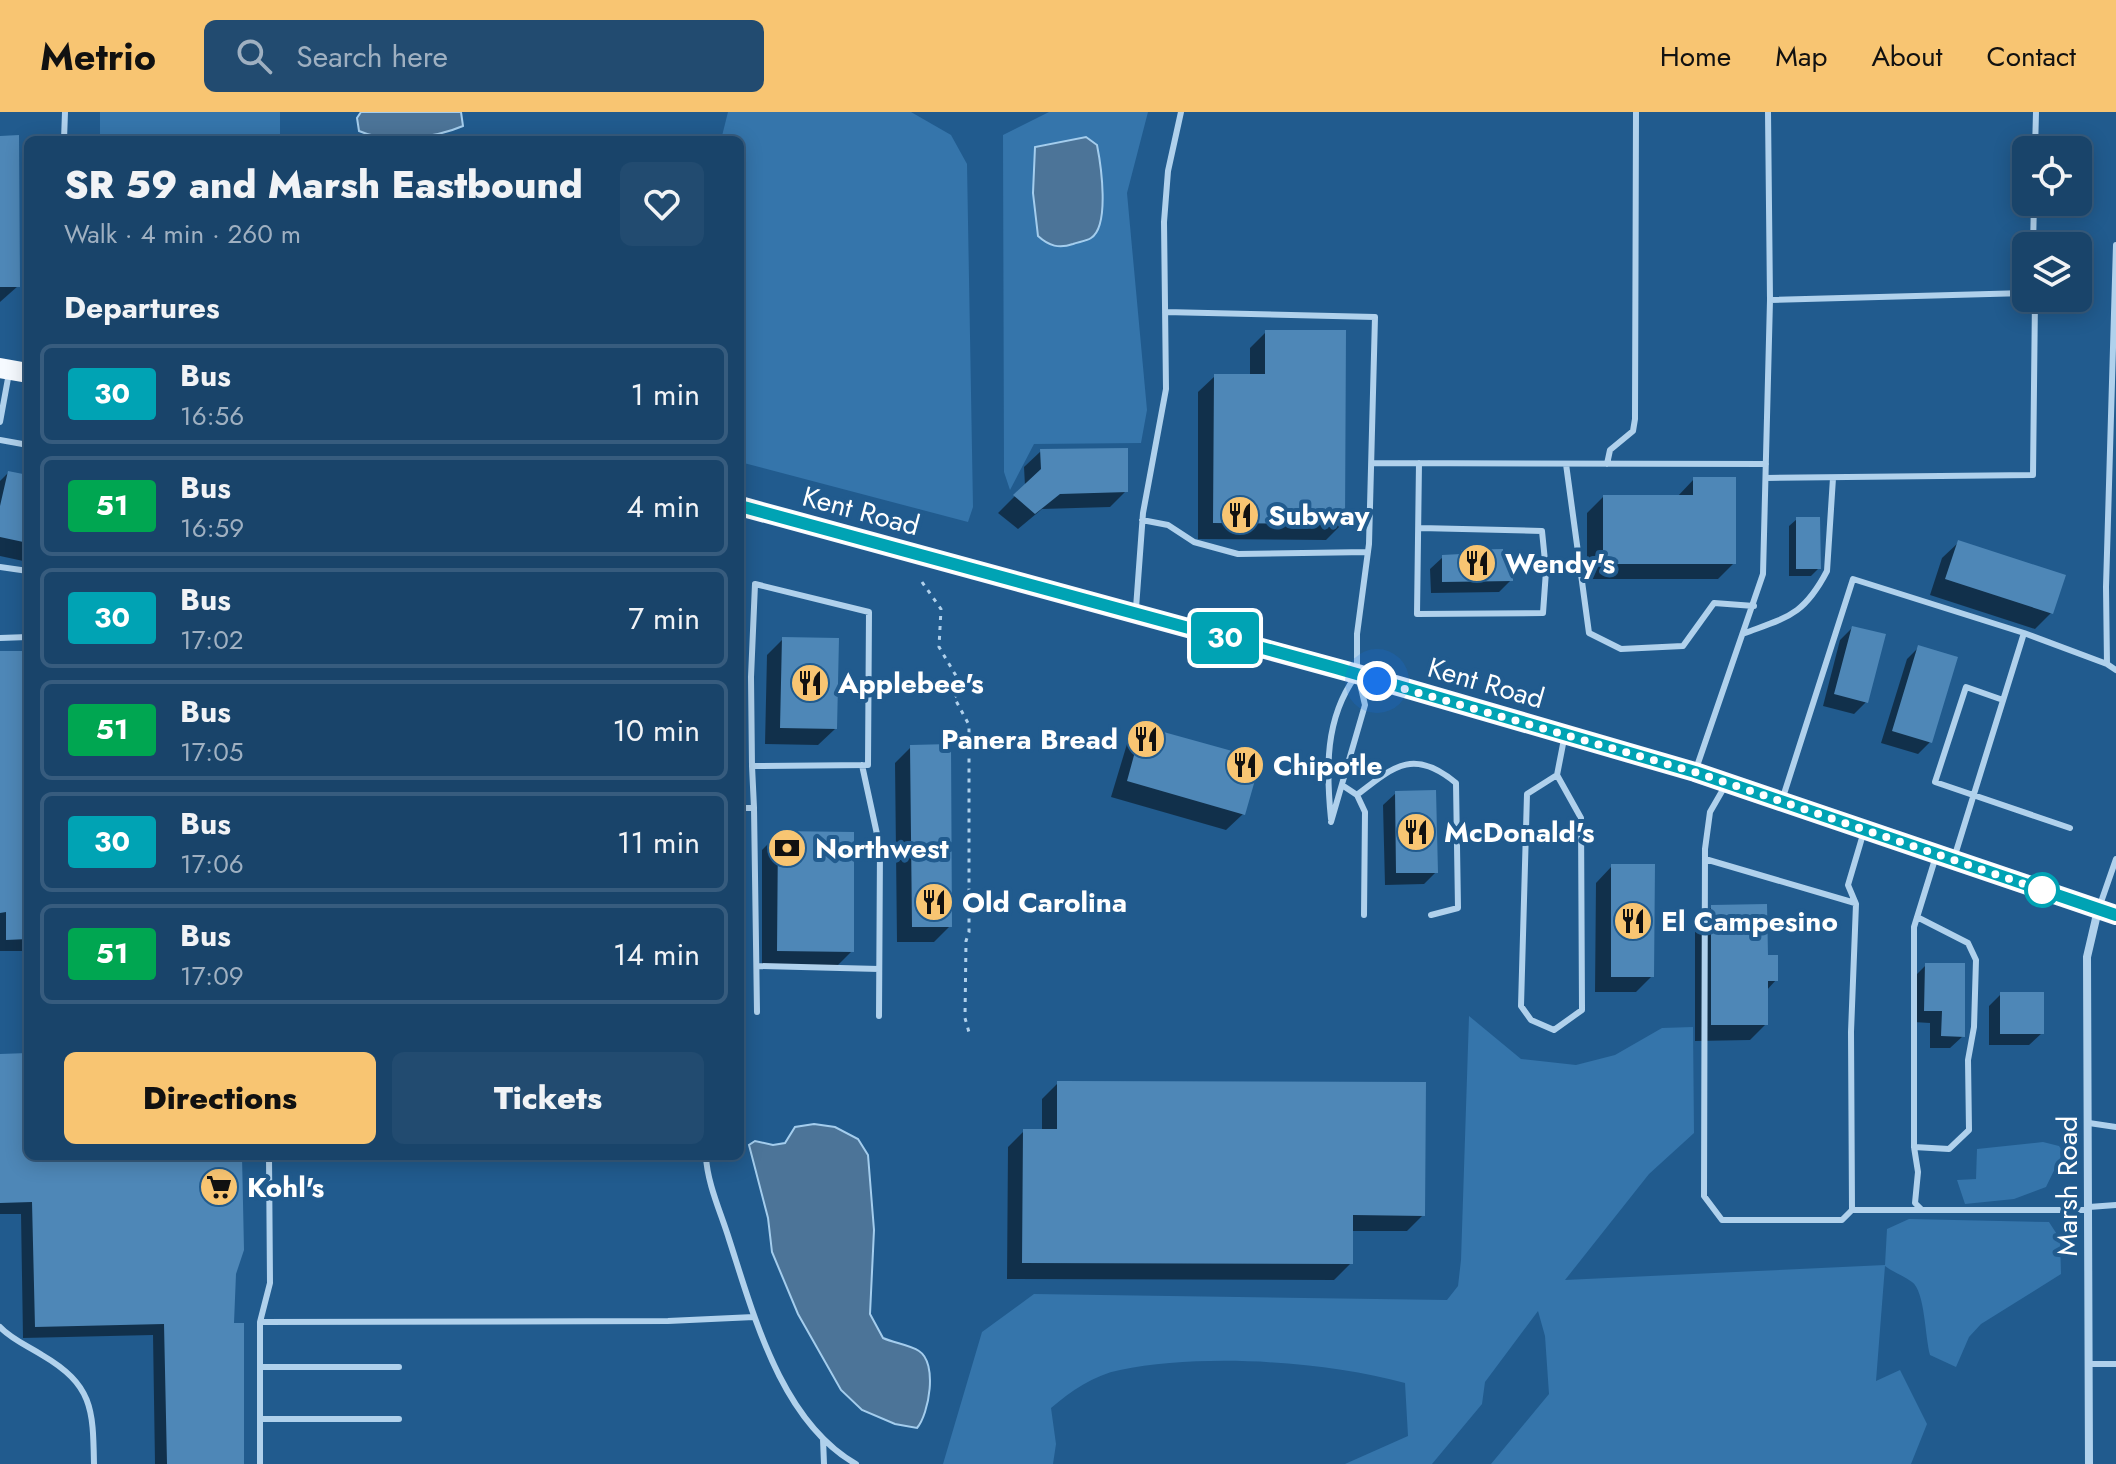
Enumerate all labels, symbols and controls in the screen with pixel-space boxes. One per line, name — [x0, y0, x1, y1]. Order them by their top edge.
search box — [204, 20, 764, 92]
text: Metrio — [40, 29, 156, 84]
icon: search — [232, 34, 276, 78]
text: Search here — [296, 35, 448, 78]
text: Home — [1660, 36, 1731, 77]
text: Map — [1775, 36, 1827, 77]
text: About — [1871, 36, 1943, 77]
text: Contact — [1987, 36, 2076, 77]
map controls — [2012, 136, 2092, 312]
button: locate — [2012, 136, 2092, 216]
text: SR 59 and Marsh Eastbound — [64, 157, 583, 212]
button: heart — [620, 162, 704, 246]
text: Walk · 4 min · 260 m — [64, 215, 301, 253]
button: layers — [2012, 232, 2092, 312]
text: Departures — [64, 286, 220, 329]
text: Bus — [180, 354, 231, 397]
text: 30 — [94, 373, 130, 414]
text: 1 min — [631, 373, 700, 416]
text: 16:56 — [180, 397, 244, 435]
text: Bus — [180, 466, 231, 509]
street label: Kent Road — [798, 476, 924, 546]
text: 51 — [96, 485, 128, 526]
text: 4 min — [627, 485, 700, 528]
restaurant icon: Subway — [1219, 494, 1261, 536]
place label: Subway — [1268, 495, 1370, 536]
text: 16:59 — [180, 509, 244, 547]
restaurant icon: Wendy's — [1456, 542, 1498, 584]
place label: Wendy's — [1505, 543, 1615, 584]
text: Bus — [180, 578, 231, 621]
text: 30 — [94, 597, 130, 638]
text: 7 min — [628, 597, 700, 640]
line badge: 30 — [1189, 612, 1261, 664]
text: 30 — [1207, 617, 1243, 658]
text: 17:02 — [180, 621, 244, 659]
street label: Kent Road — [1423, 647, 1549, 719]
your location — [1357, 661, 1397, 701]
restaurant icon: Applebee's — [789, 662, 831, 704]
place label: Applebee's — [837, 663, 984, 704]
text: Bus — [180, 690, 231, 733]
text: 51 — [96, 709, 128, 750]
text: 10 min — [613, 709, 700, 752]
restaurant icon: Panera Bread — [1125, 718, 1167, 760]
place label: Panera Bread — [941, 719, 1118, 760]
text: 17:05 — [180, 733, 243, 771]
restaurant icon: Chipotle — [1224, 744, 1266, 786]
place label: Chipotle — [1273, 745, 1383, 786]
text: Bus — [180, 802, 231, 845]
restaurant icon: McDonald's — [1395, 811, 1437, 853]
place label: McDonald's — [1444, 812, 1595, 853]
text: 30 — [94, 821, 130, 862]
text: 11 min — [617, 821, 700, 864]
bank icon: Northwest — [766, 827, 808, 869]
place label: Northwest — [815, 828, 949, 869]
text: 17:06 — [180, 845, 244, 883]
unlabelled marker — [2025, 873, 2059, 907]
restaurant icon: Old Carolina — [913, 881, 955, 923]
place label: Old Carolina — [962, 882, 1127, 923]
restaurant icon: El Campesino — [1612, 900, 1654, 942]
place label: El Campesino — [1661, 901, 1838, 942]
text: Bus — [180, 914, 231, 957]
text: 51 — [96, 933, 128, 974]
text: 14 min — [613, 933, 700, 976]
text: 17:09 — [180, 957, 244, 995]
button: Directions — [64, 1052, 376, 1144]
button: Tickets — [392, 1052, 704, 1144]
street label: Marsh Road — [2047, 1116, 2088, 1256]
supermarket icon: Kohl's — [198, 1166, 240, 1208]
place label: Kohl's — [247, 1167, 325, 1208]

